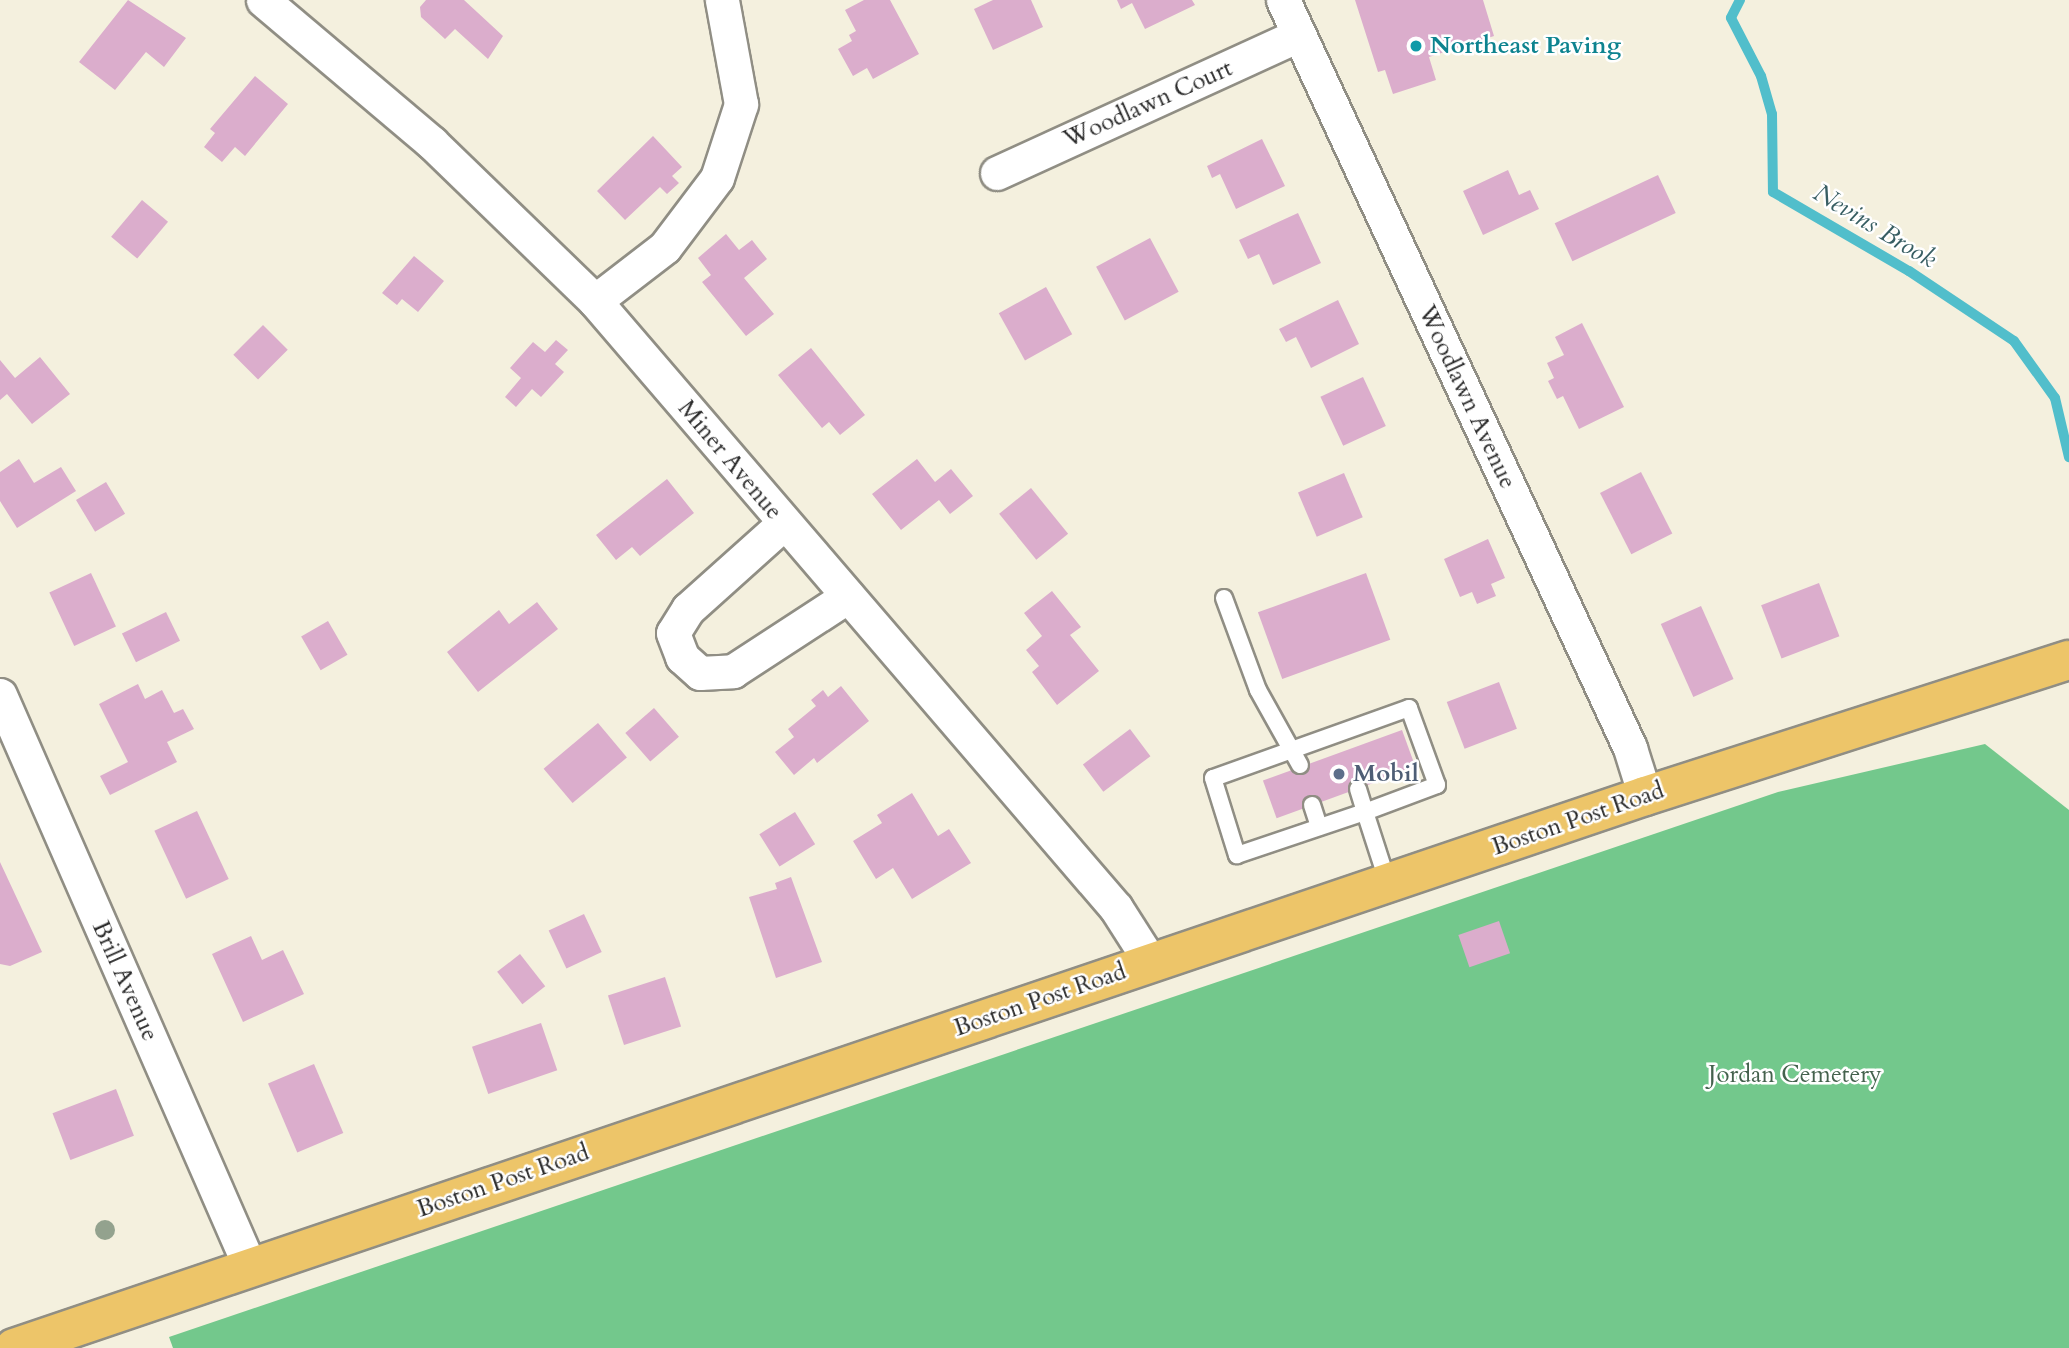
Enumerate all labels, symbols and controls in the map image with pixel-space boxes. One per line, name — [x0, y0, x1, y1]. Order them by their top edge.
place label: Northeast Paving — [1430, 32, 1621, 60]
marker: Northeast Paving — [1408, 38, 1424, 54]
street label: Woodlawn Court — [1059, 54, 1237, 154]
water label: Nevins Brook — [1808, 177, 1942, 275]
street label: Woodlawn Avenue — [1412, 301, 1522, 493]
street label: Miner Avenue — [672, 394, 788, 526]
place label: Mobil — [1353, 760, 1419, 788]
marker: Mobil — [1331, 766, 1347, 782]
street label: Boston Post Road — [1488, 776, 1668, 862]
street label: Brill Avenue — [86, 917, 164, 1045]
street label: Boston Post Road — [950, 957, 1130, 1043]
park label: Jordan Cemetery — [1708, 1061, 1882, 1089]
street label: Boston Post Road — [413, 1138, 593, 1224]

